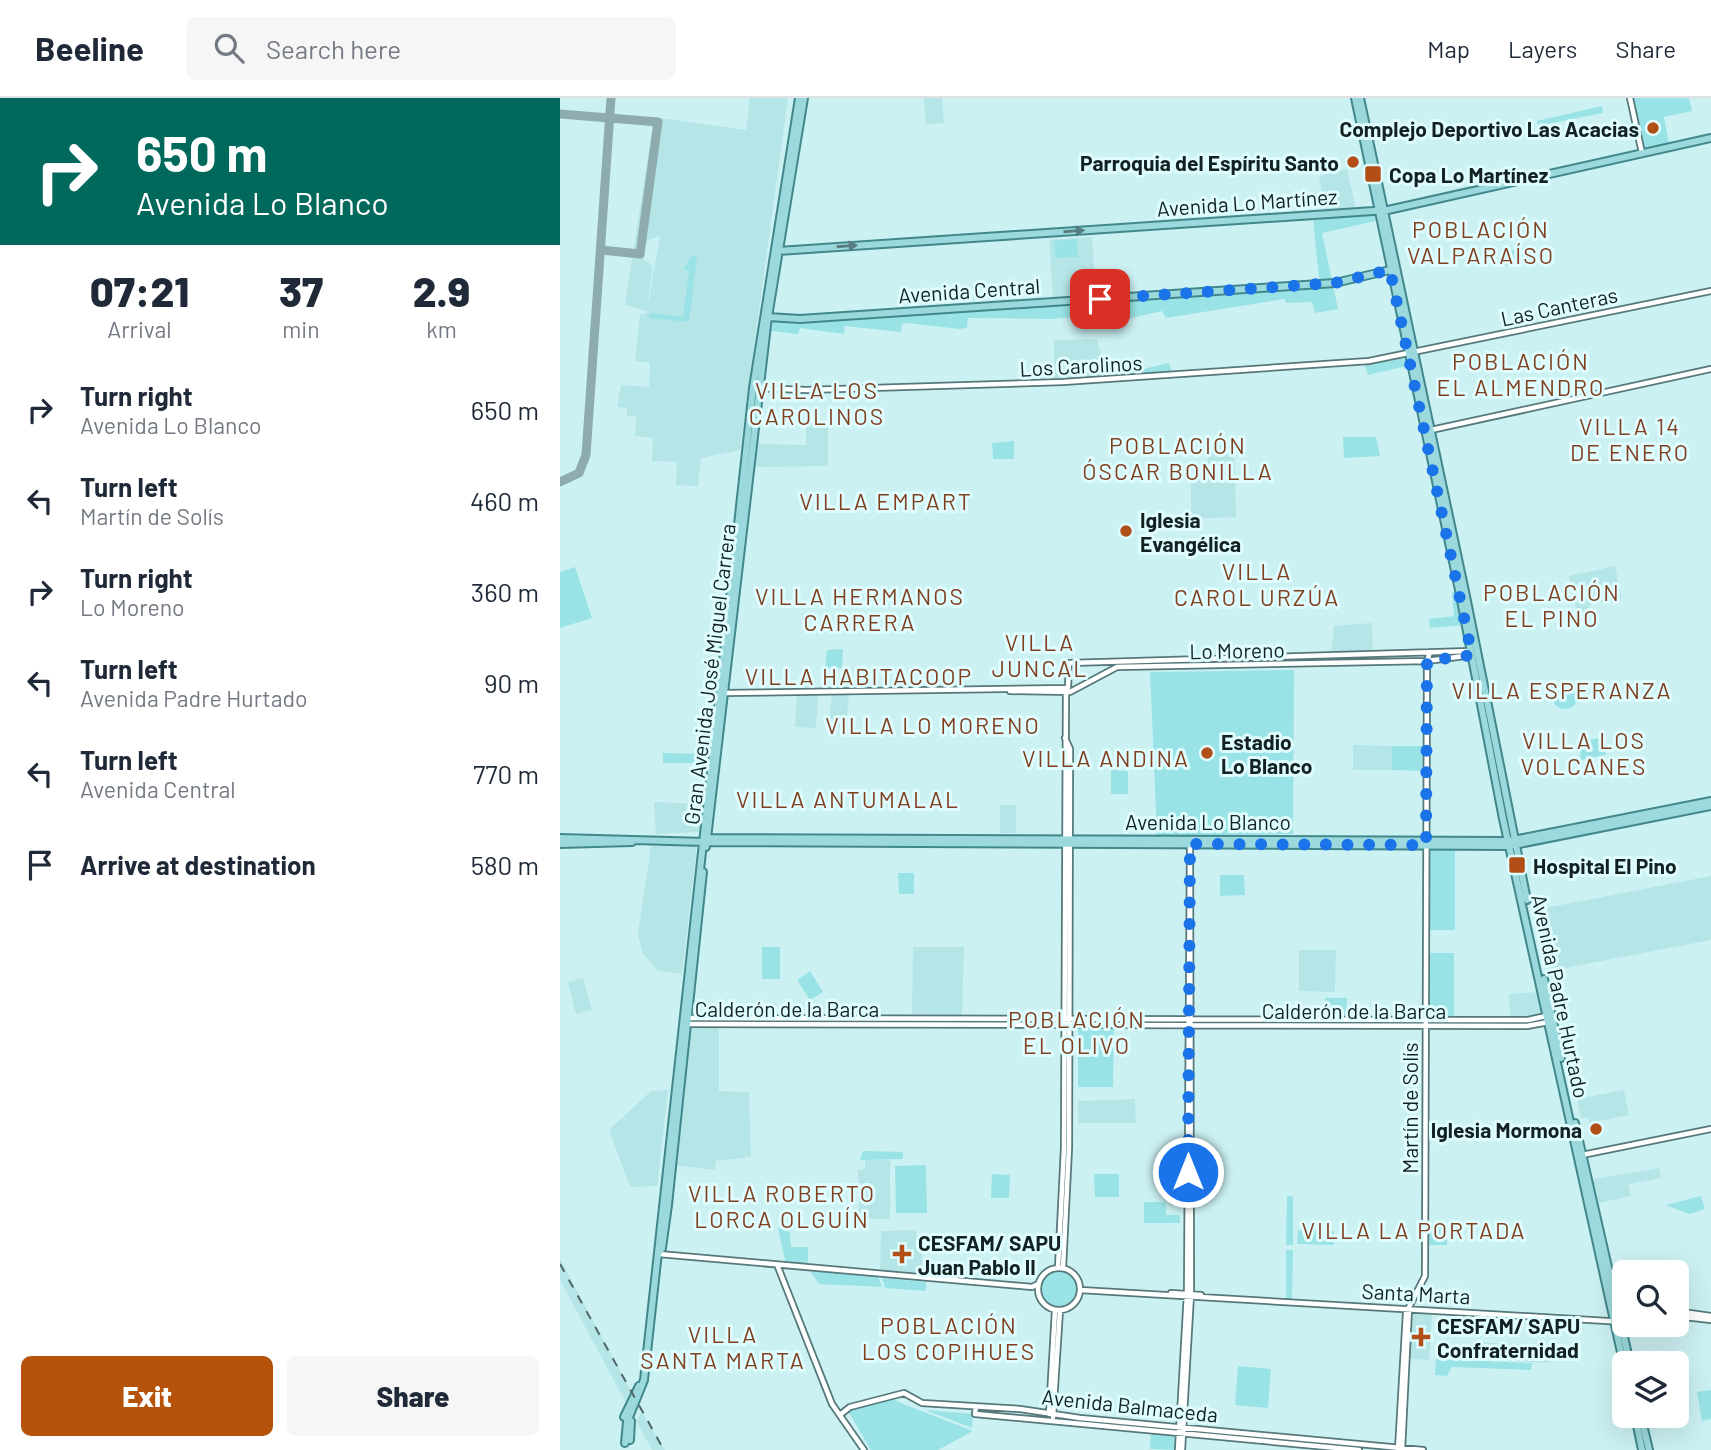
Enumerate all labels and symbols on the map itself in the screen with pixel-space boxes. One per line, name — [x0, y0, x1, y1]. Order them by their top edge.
place label: Complejo Deportivo Las Acacias — [1339, 116, 1639, 141]
marker: Complejo Deportivo Las Acacias — [1645, 120, 1661, 136]
place label: Parroquia del Espíritu Santo — [1080, 150, 1339, 175]
marker: Parroquia del Espíritu Santo — [1345, 154, 1361, 170]
place label: Copa Lo Martínez — [1389, 162, 1549, 187]
marker: Copa Lo Martínez — [1363, 164, 1383, 184]
street label: Avenida Lo Martínez — [1156, 183, 1338, 221]
district label: POBLACIÓN VALPARAÍSO — [1407, 215, 1555, 269]
one-way arrow — [1063, 226, 1085, 237]
one-way arrow — [836, 241, 858, 252]
pin — [1070, 269, 1130, 329]
street label: Avenida Central — [897, 273, 1041, 307]
street label: Las Canteras — [1498, 281, 1620, 331]
district label: POBLACIÓN EL ALMENDRO — [1437, 347, 1605, 401]
street label: Los Carolinos — [1019, 349, 1143, 381]
district label: VILLA LOS CAROLINOS — [749, 376, 885, 430]
district label: VILLA 14 DE ENERO — [1570, 412, 1690, 466]
district label: POBLACIÓN ÓSCAR BONILLA — [1082, 431, 1274, 485]
district label: VILLA EMPART — [799, 487, 973, 515]
place label: Iglesia Evangélica — [1140, 507, 1241, 556]
street label: Gran Avenida José Miguel Carrera — [678, 522, 740, 826]
marker: Iglesia Evangélica — [1118, 523, 1134, 539]
district label: VILLA CAROL URZÚA — [1174, 557, 1340, 611]
district label: POBLACIÓN EL PINO — [1483, 578, 1621, 632]
district label: VILLA HERMANOS CARRERA — [755, 582, 965, 636]
district label: VILLA JUNCAL — [992, 628, 1088, 682]
street label: Lo Moreno — [1189, 637, 1285, 663]
district label: VILLA HABITACOOP — [745, 662, 973, 690]
district label: VILLA ESPERANZA — [1451, 676, 1673, 704]
district label: VILLA LO MORENO — [825, 711, 1041, 739]
district label: VILLA LOS VOLCANES — [1521, 726, 1647, 780]
place label: Estadio Lo Blanco — [1221, 729, 1312, 778]
district label: VILLA ANDINA — [1022, 744, 1190, 772]
marker: Estadio Lo Blanco — [1199, 745, 1215, 761]
district label: VILLA ANTUMALAL — [736, 785, 960, 813]
street label: Avenida Lo Blanco — [1125, 809, 1291, 834]
place label: Hospital El Pino — [1533, 853, 1677, 878]
marker: Hospital El Pino — [1507, 855, 1527, 875]
street label: Avenida Padre Hurtado — [1527, 892, 1595, 1100]
street label: Calderón de la Barca — [695, 996, 879, 1021]
street label: Calderón de la Barca — [1262, 998, 1446, 1023]
district label: POBLACIÓN EL OLIVO — [1008, 1005, 1146, 1059]
street label: Martín de Solís — [1397, 1042, 1422, 1174]
place label: Iglesia Mormona — [1431, 1117, 1582, 1142]
marker: Iglesia Mormona — [1588, 1121, 1604, 1137]
position arrow — [1151, 1135, 1225, 1209]
district label: VILLA ROBERTO LORCA OLGUÍN — [688, 1179, 876, 1233]
district label: VILLA LA PORTADA — [1301, 1216, 1527, 1244]
place label: CESFAM/ SAPU Juan Pablo II — [918, 1230, 1061, 1279]
marker: CESFAM/ SAPU Juan Pablo II — [892, 1244, 912, 1264]
street label: Santa Marta — [1361, 1278, 1471, 1308]
district label: POBLACIÓN LOS COPIHUES — [862, 1311, 1036, 1365]
place label: CESFAM/ SAPU Confraternidad — [1437, 1313, 1580, 1362]
district label: VILLA SANTA MARTA — [640, 1320, 806, 1374]
marker: CESFAM/ SAPU Confraternidad — [1411, 1327, 1431, 1347]
street label: Avenida Balmaceda — [1041, 1383, 1219, 1427]

